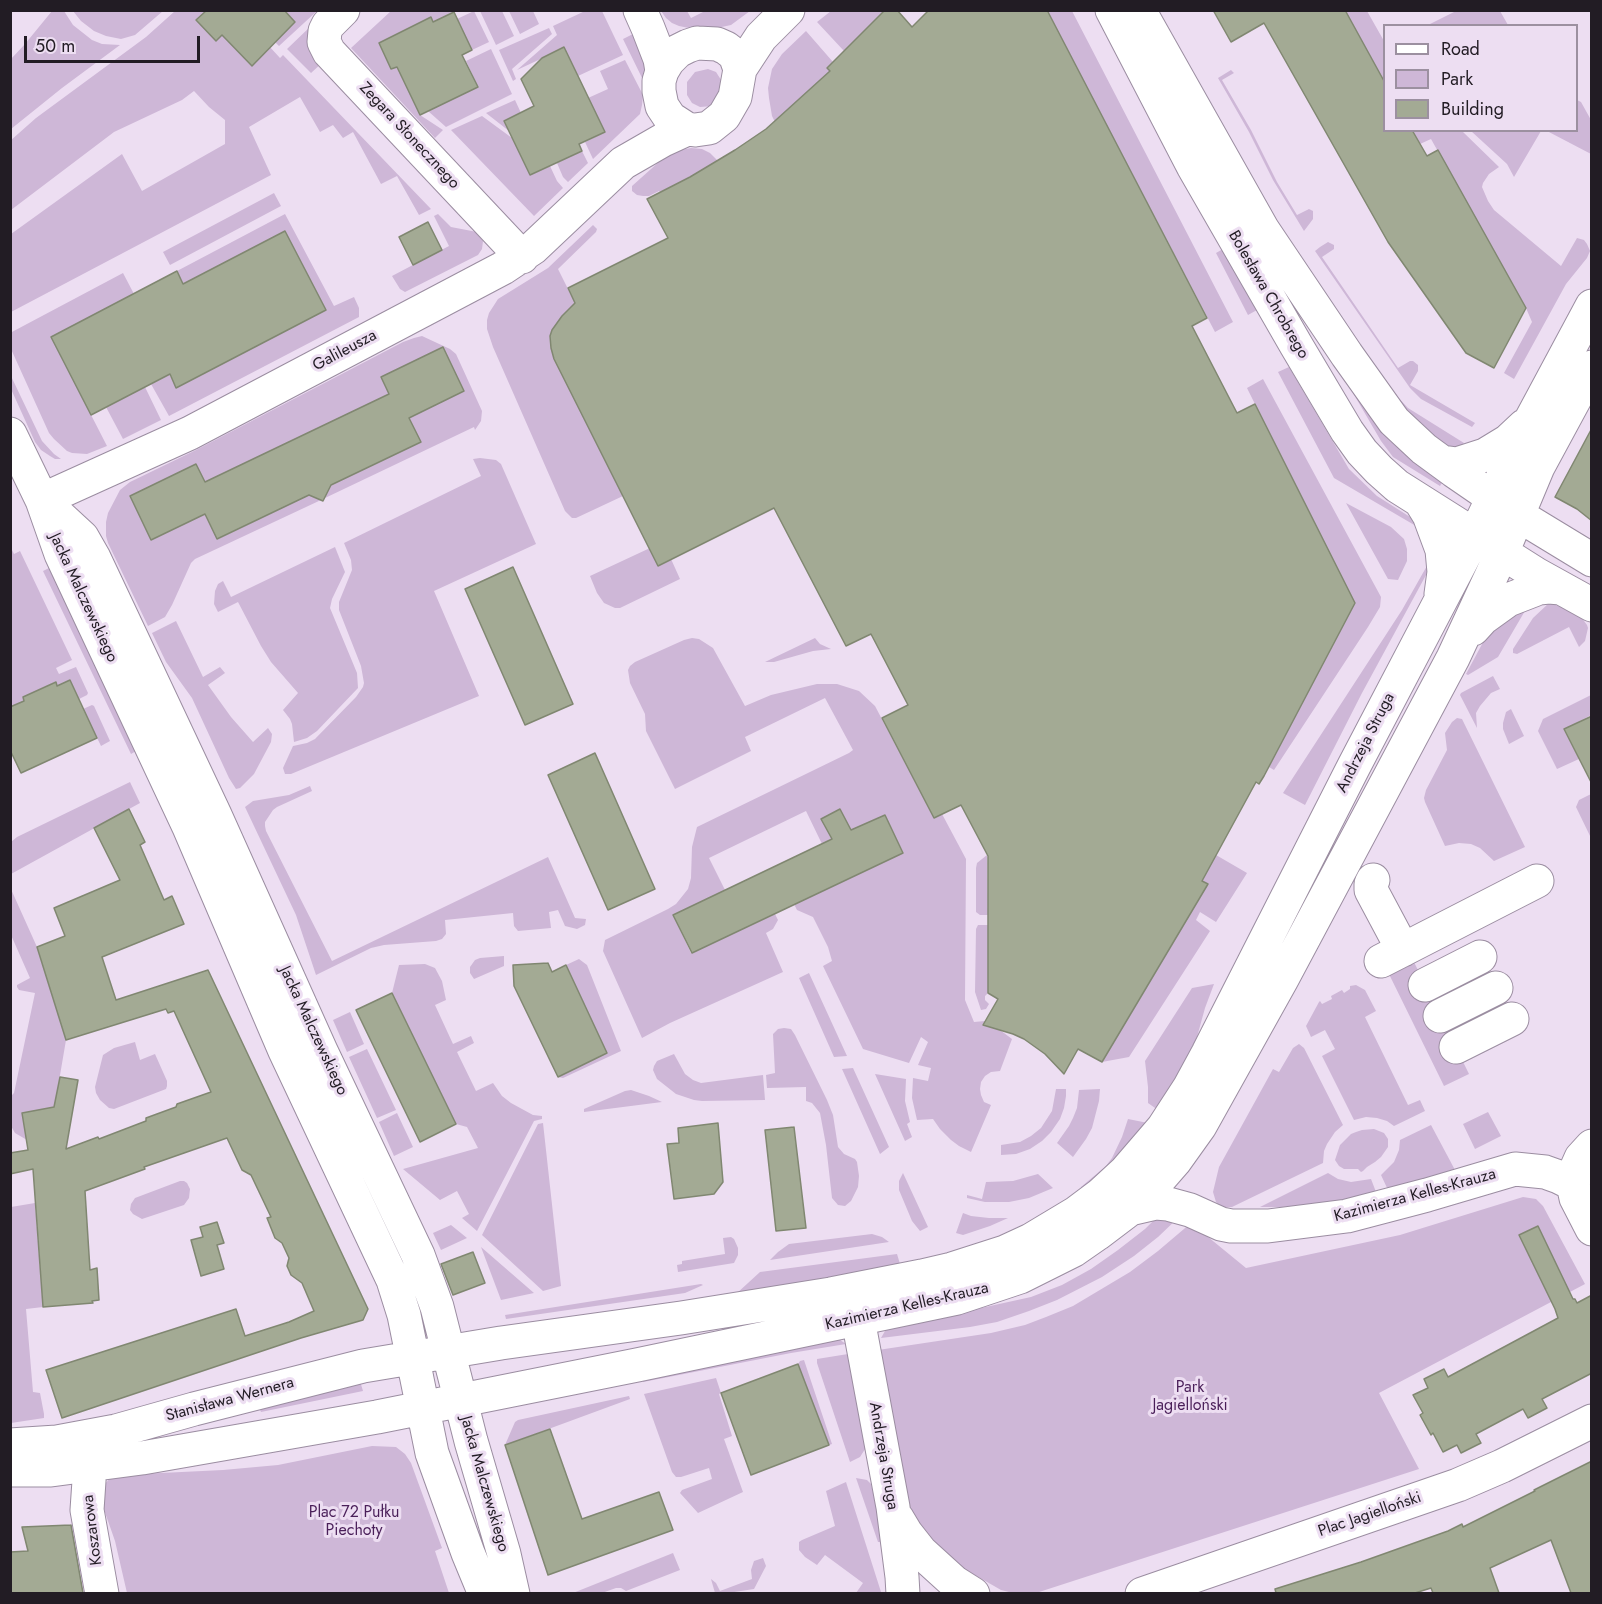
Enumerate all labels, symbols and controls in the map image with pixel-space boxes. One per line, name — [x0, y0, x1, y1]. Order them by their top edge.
scale bar — [27, 24, 202, 62]
legend — [1383, 24, 1578, 132]
text: 50 m — [35, 33, 75, 59]
text: Road — [1441, 36, 1480, 62]
text: Park — [1441, 66, 1473, 92]
street label: Zegara Słonecznego — [355, 79, 463, 193]
text: Building — [1441, 96, 1504, 122]
street label: Bolesława Chrobrego — [1224, 228, 1312, 362]
street label: Galileusza — [310, 326, 380, 376]
street label: Jacka Malczewskiego — [45, 530, 121, 666]
street label: Andrzeja Struga — [1333, 690, 1399, 796]
street label: Jacka Malczewskiego — [275, 963, 351, 1099]
street label: Kazimierza Kelles-Krauza — [1332, 1165, 1498, 1227]
street label: Kazimierza Kelles-Krauza — [824, 1279, 990, 1335]
street label: Stanisława Wernera — [164, 1374, 296, 1426]
park label: Park Jagielloński — [1152, 1378, 1228, 1416]
street label: Andrzeja Struga — [864, 1401, 902, 1511]
street label: Jacka Malczewskiego — [455, 1414, 513, 1554]
street label: Plac Jagielloński — [1316, 1488, 1424, 1542]
street label: Koszarowa — [79, 1494, 107, 1566]
park label: Plac 72 Pułku Piechoty — [309, 1503, 399, 1541]

